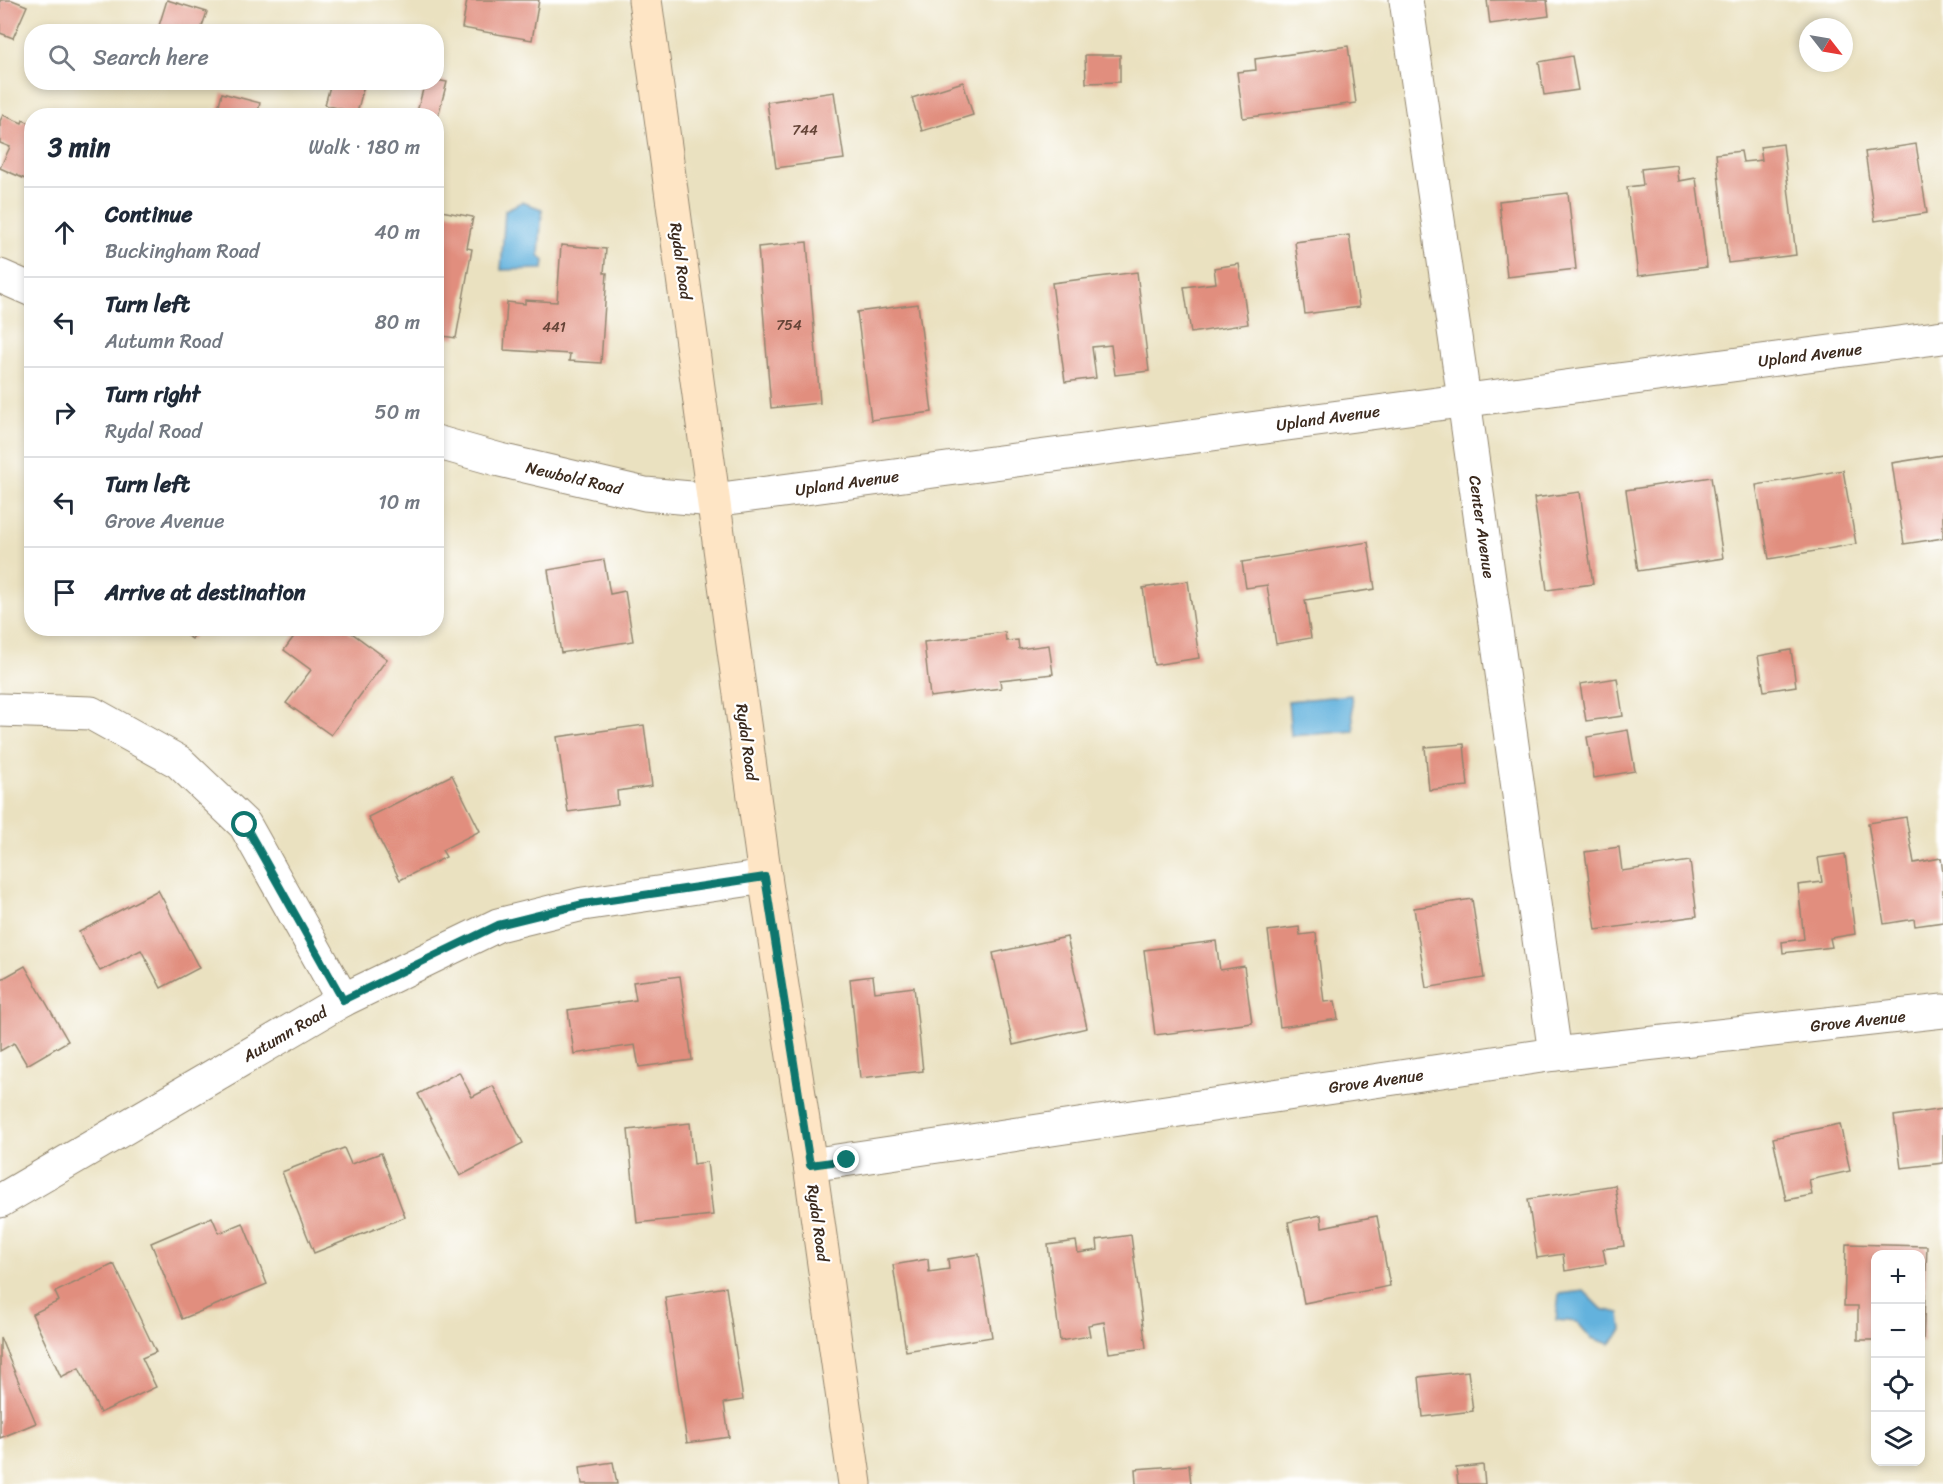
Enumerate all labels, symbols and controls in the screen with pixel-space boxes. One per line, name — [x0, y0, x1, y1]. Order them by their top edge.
north arrow — [1799, 18, 1853, 72]
search box — [24, 24, 444, 90]
text: Search here — [93, 38, 209, 77]
icon: search — [45, 41, 78, 74]
house number: 744 — [792, 118, 818, 143]
text: 3 min — [48, 124, 110, 170]
text: Walk · 180 m — [309, 130, 420, 165]
text: Continue — [105, 195, 193, 234]
text: 40 m — [374, 215, 420, 250]
icon: ahead — [48, 216, 81, 249]
street label: Rydal Road — [661, 221, 701, 303]
text: Buckingham Road — [105, 234, 259, 269]
text: Turn left — [105, 285, 190, 324]
text: 80 m — [375, 305, 420, 340]
icon: left — [48, 306, 81, 339]
house number: 754 — [776, 313, 802, 338]
house number: 441 — [542, 315, 566, 340]
text: Autumn Road — [105, 324, 222, 359]
street label: Upland Avenue — [1756, 334, 1864, 376]
text: Turn right — [105, 375, 200, 414]
text: 50 m — [375, 395, 420, 430]
icon: right — [48, 396, 81, 429]
street label: Upland Avenue — [1274, 396, 1382, 440]
text: Rydal Road — [105, 414, 202, 449]
street label: Newbold Road — [523, 453, 627, 504]
street label: Upland Avenue — [793, 461, 901, 505]
text: Turn left — [105, 465, 190, 504]
street label: Center Avenue — [1460, 474, 1504, 580]
text: 10 m — [378, 485, 420, 520]
icon: left — [48, 486, 81, 519]
text: Grove Avenue — [105, 504, 224, 539]
text: Arrive at destination — [105, 573, 306, 612]
icon: arrive — [48, 576, 81, 609]
street label: Rydal Road — [727, 702, 767, 784]
route start — [231, 811, 257, 837]
street label: Autumn Road — [236, 997, 334, 1071]
street label: Grove Avenue — [1809, 1002, 1907, 1040]
street label: Grove Avenue — [1327, 1060, 1425, 1102]
route end — [833, 1146, 859, 1172]
street label: Rydal Road — [798, 1183, 838, 1265]
map controls — [1871, 1250, 1925, 1466]
button: + — [1871, 1250, 1925, 1304]
button: − — [1871, 1304, 1925, 1358]
button: locate — [1871, 1358, 1925, 1412]
button: layers — [1871, 1412, 1925, 1466]

